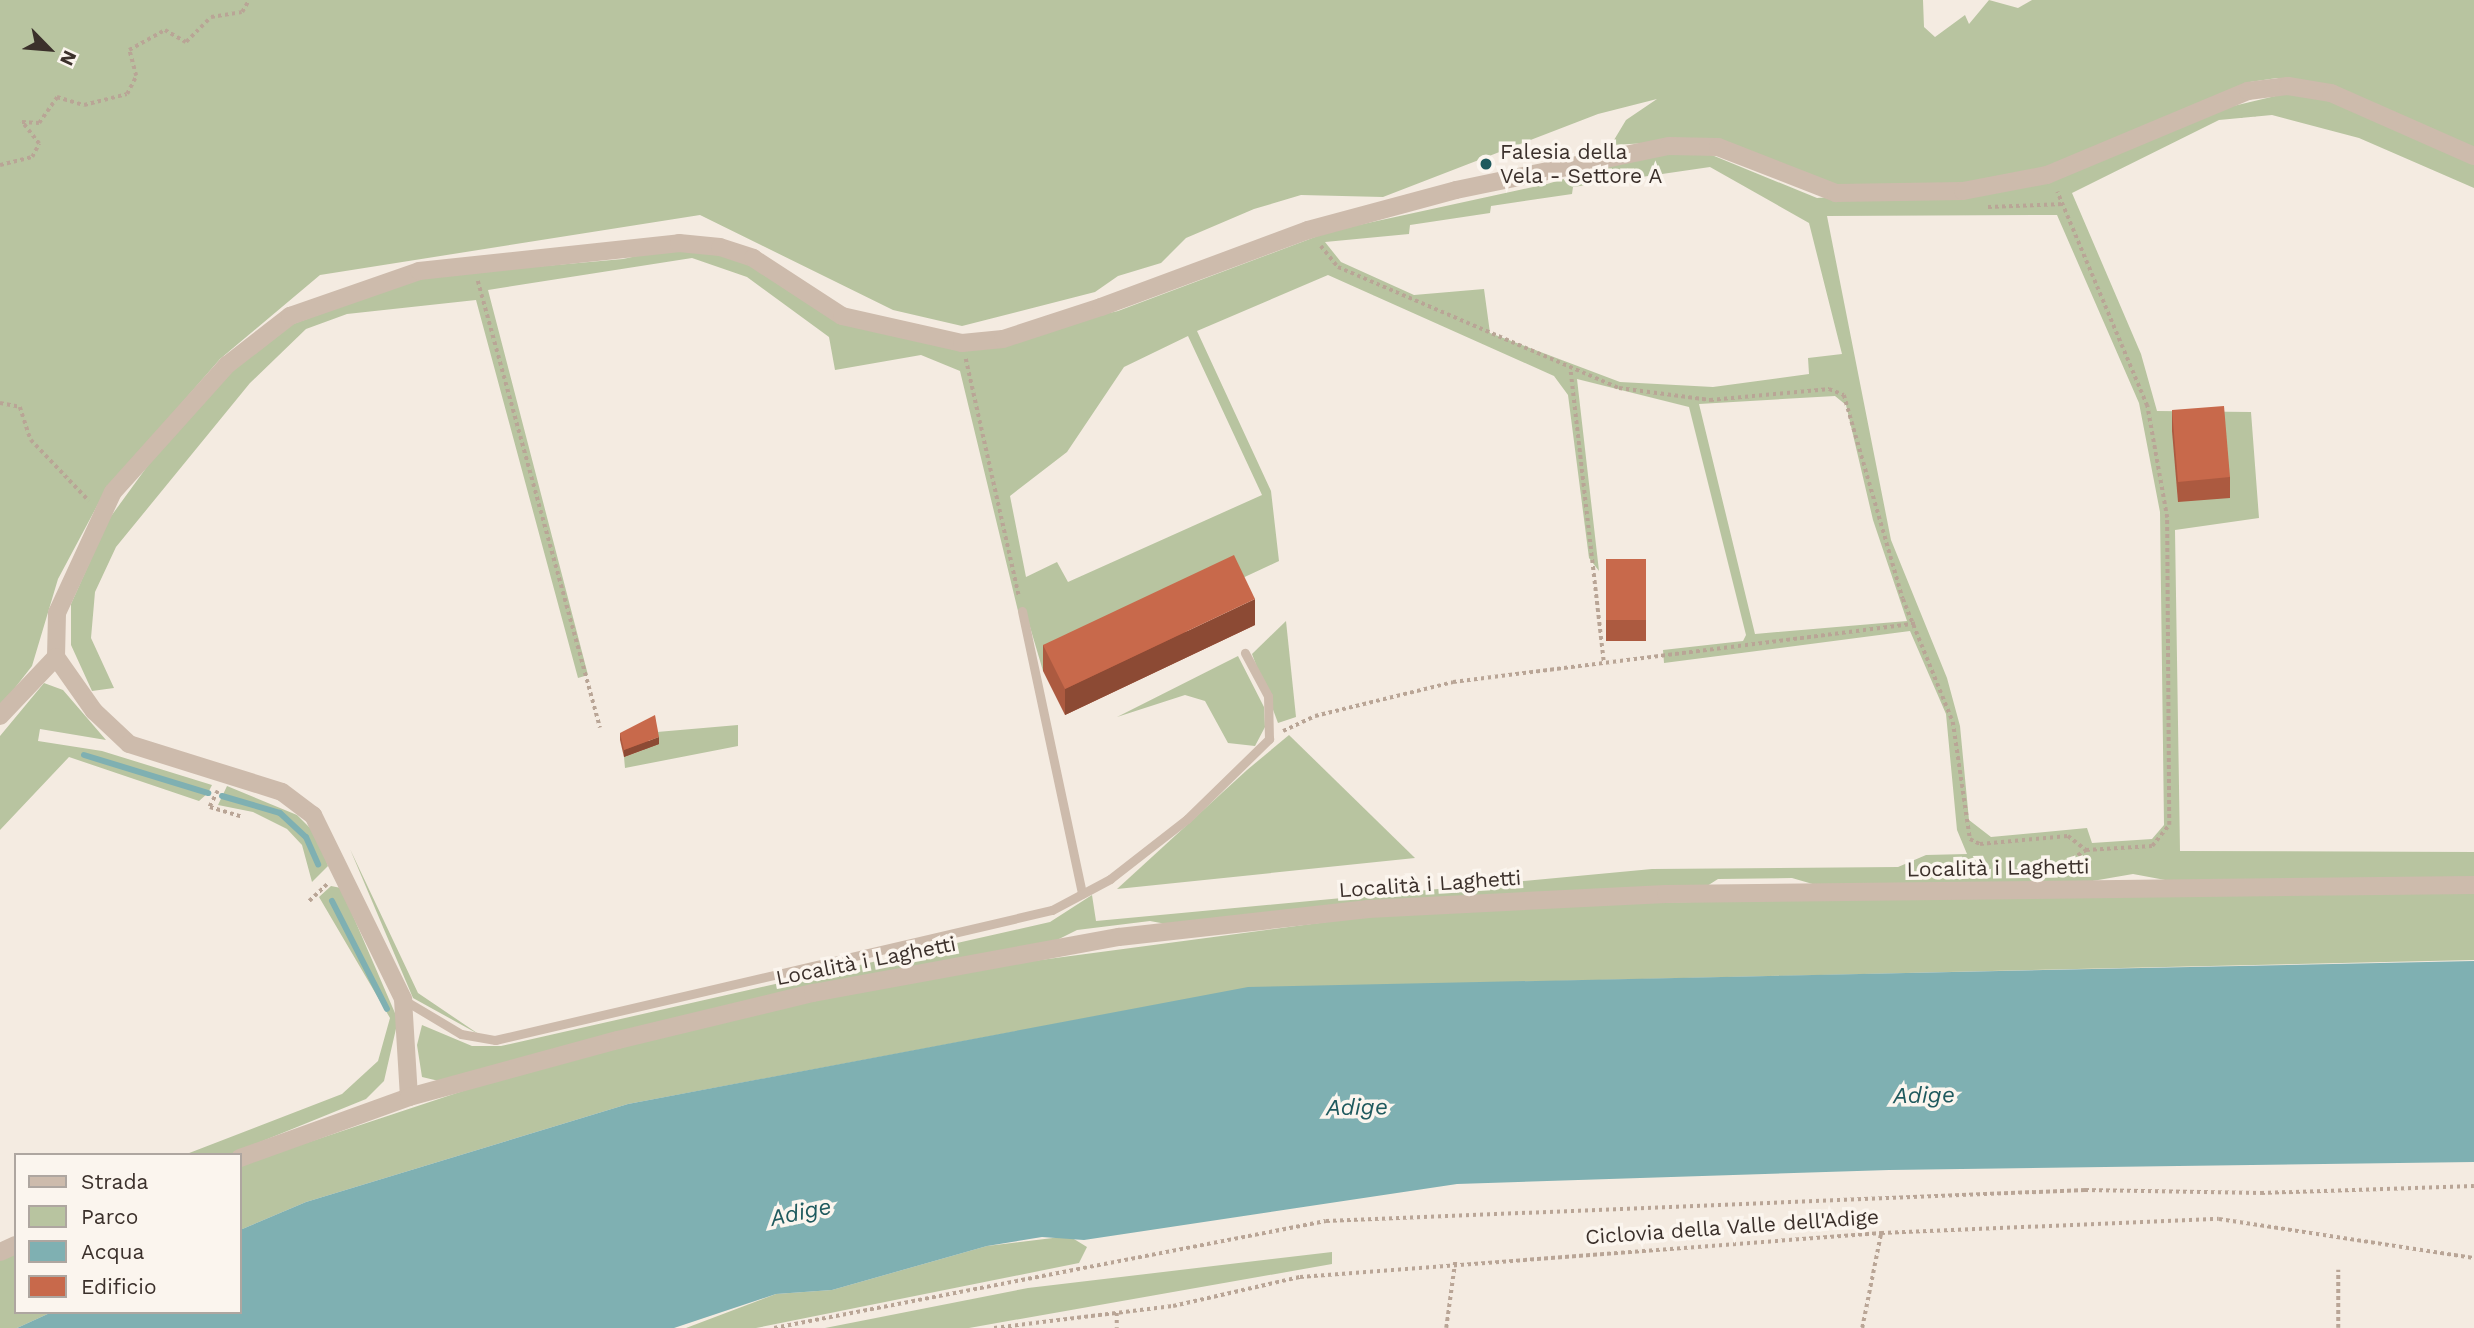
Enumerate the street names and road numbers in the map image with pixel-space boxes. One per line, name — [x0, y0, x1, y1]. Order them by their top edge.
street label: Località i Laghetti — [1906, 854, 2090, 882]
street label: Località i Laghetti — [1338, 865, 1522, 903]
street label: Località i Laghetti — [774, 931, 958, 991]
street label: Ciclovia della Valle dell'Adige — [1583, 1204, 1881, 1250]

